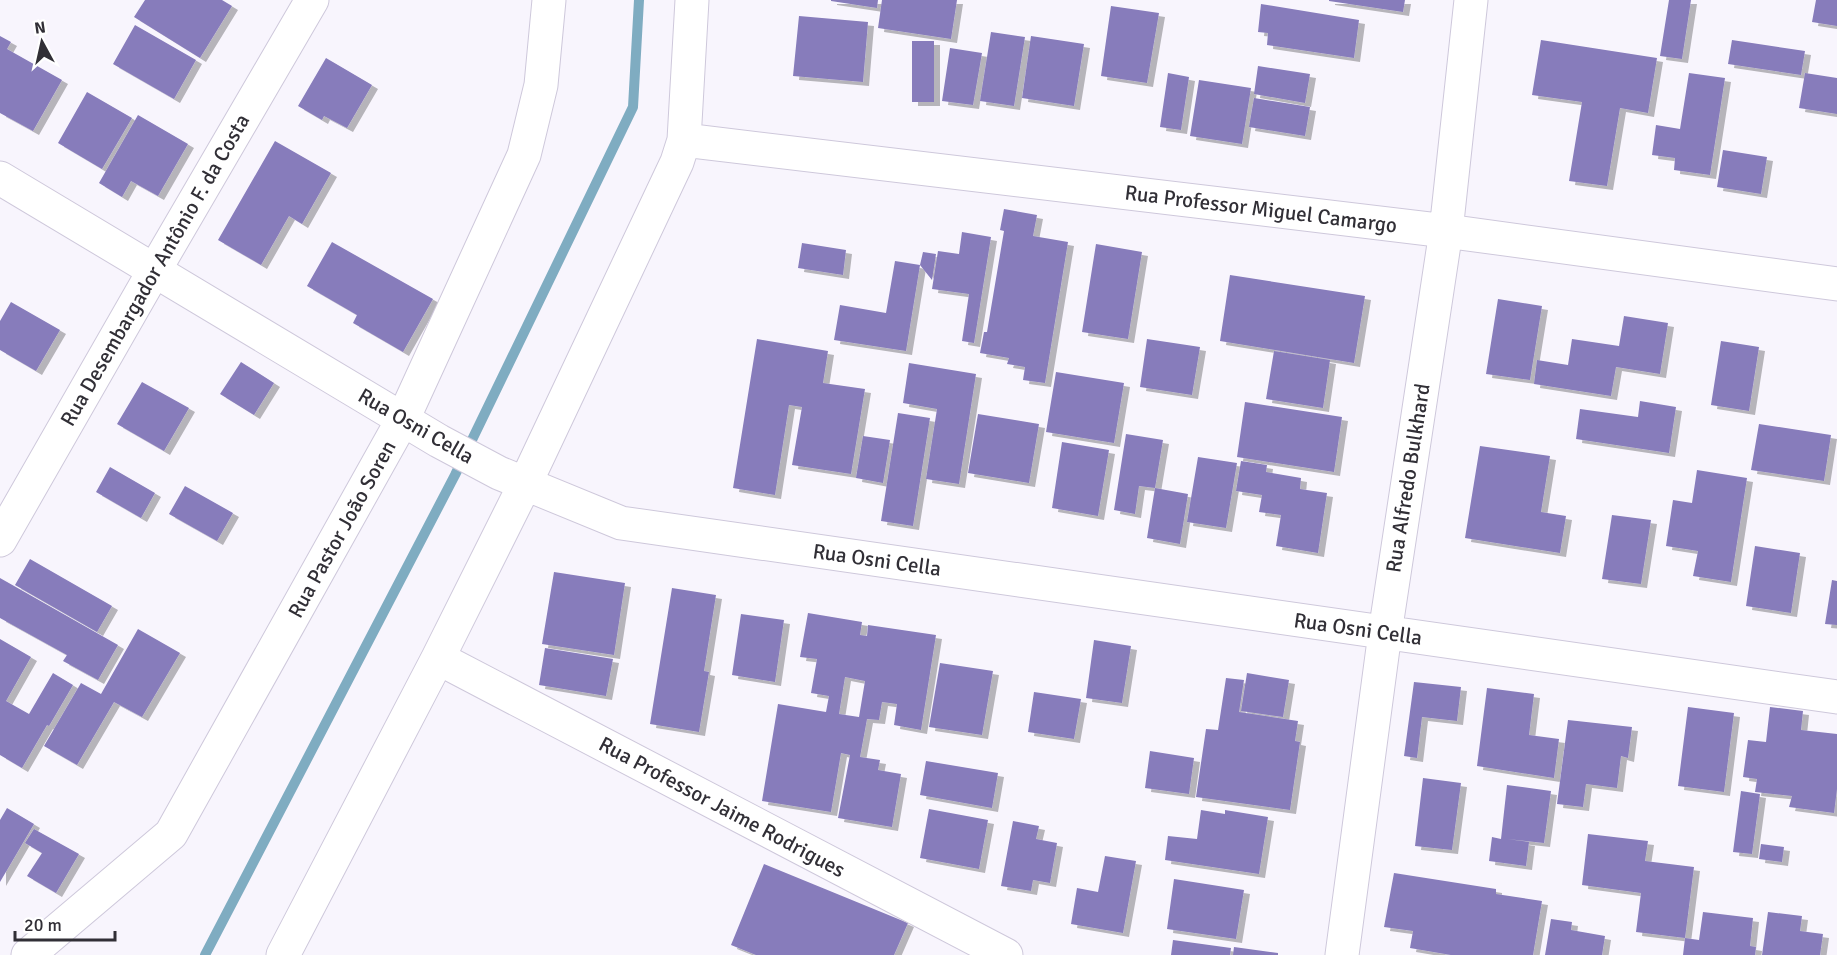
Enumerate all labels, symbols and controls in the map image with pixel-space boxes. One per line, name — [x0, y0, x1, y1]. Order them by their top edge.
north arrow — [12, 12, 72, 72]
text: N — [33, 17, 47, 39]
street label: Rua Desembargador Antônio F. da Costa — [55, 109, 255, 431]
street label: Rua Professor Miguel Camargo — [1123, 179, 1399, 239]
street label: Rua Osni Cella — [353, 382, 479, 470]
street label: Rua Alfredo Bulkhard — [1380, 382, 1436, 574]
street label: Rua Pastor João Soren — [282, 436, 402, 622]
street label: Rua Osni Cella — [811, 538, 943, 582]
street label: Rua Osni Cella — [1292, 607, 1424, 651]
street label: Rua Professor Jaime Rodrigues — [594, 731, 850, 883]
scale bar — [15, 904, 116, 942]
text: 20 m — [24, 914, 62, 936]

